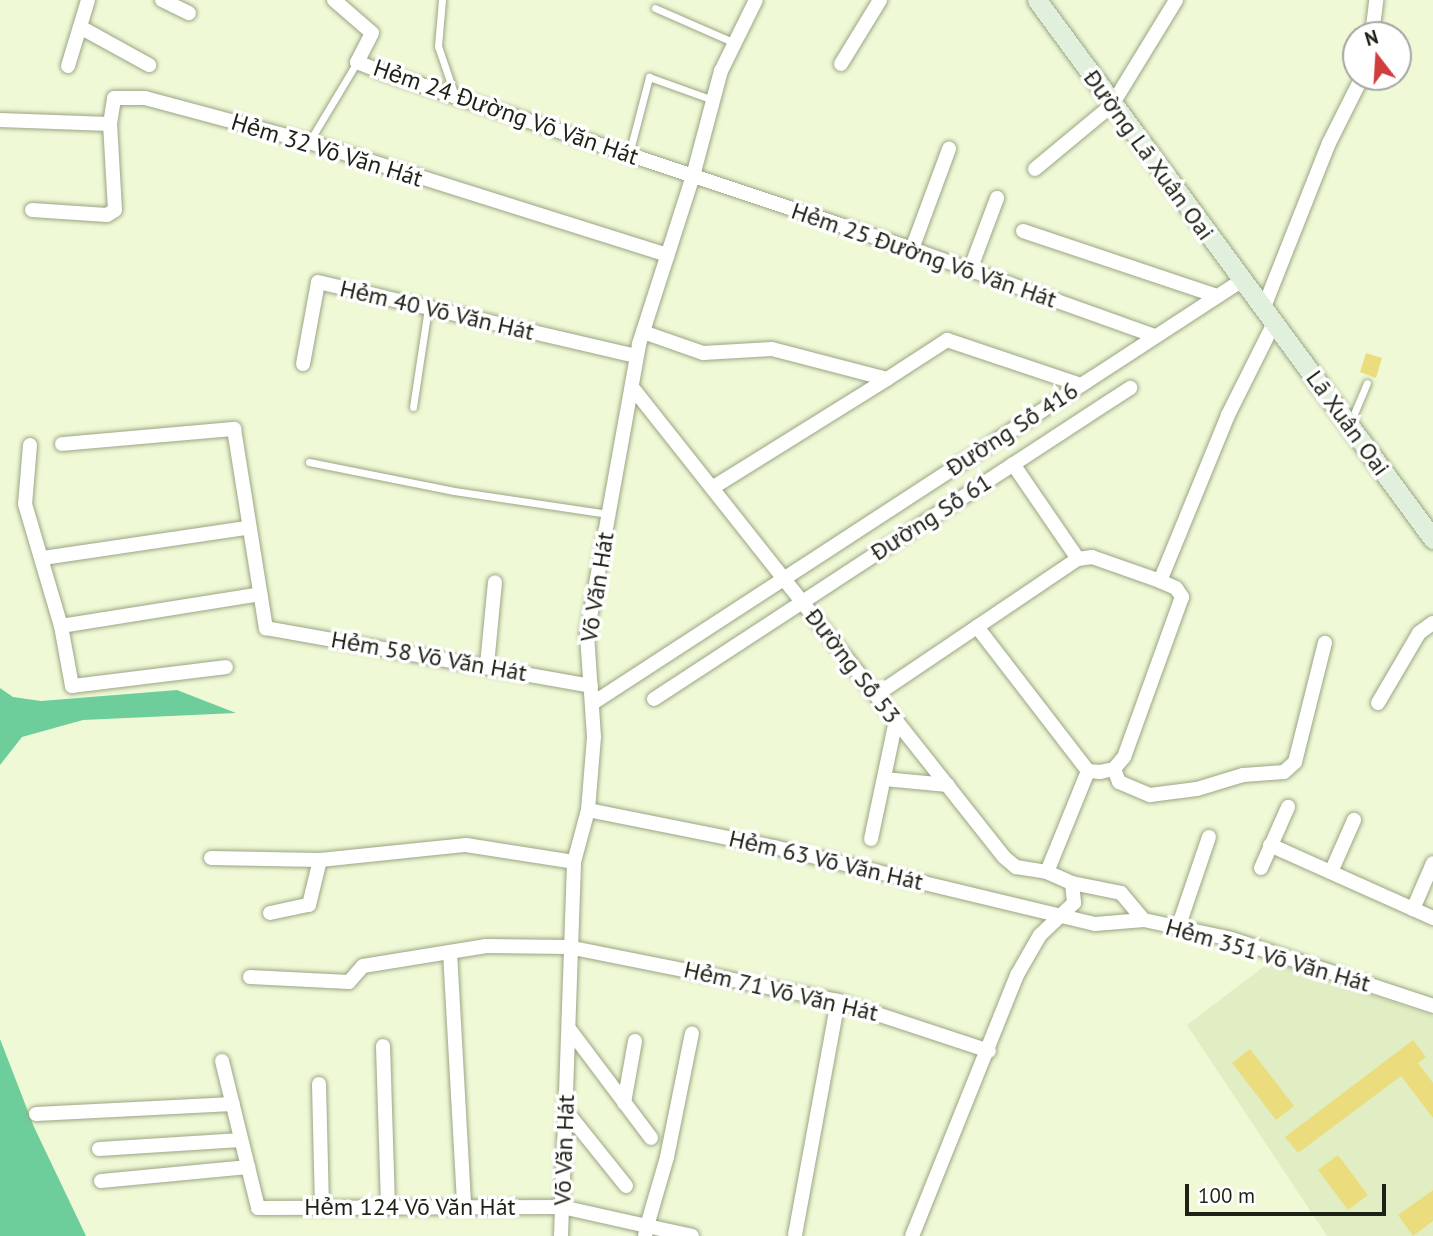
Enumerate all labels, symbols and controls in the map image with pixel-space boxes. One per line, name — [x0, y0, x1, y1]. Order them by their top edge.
north arrow — [1342, 21, 1412, 91]
text: N — [1362, 25, 1381, 51]
street label: Hẻm 24 Đường Võ Văn Hát — [369, 53, 643, 171]
street label: Đường Lã Xuân Oai — [1077, 64, 1221, 246]
street label: Hẻm 32 Võ Văn Hát — [227, 107, 427, 193]
street label: Hẻm 25 Đường Võ Văn Hát — [787, 196, 1061, 314]
street label: Hẻm 40 Võ Văn Hát — [336, 274, 538, 346]
street label: Lã Xuân Oai — [1300, 364, 1396, 482]
street label: Đường Số 416 — [941, 376, 1083, 482]
street label: Đường Số 61 — [865, 467, 997, 567]
street label: Võ Văn Hát — [574, 530, 620, 644]
street label: Đường Số 53 — [799, 603, 907, 729]
street label: Hẻm 58 Võ Văn Hát — [328, 624, 530, 688]
street label: Hẻm 63 Võ Văn Hát — [725, 824, 927, 896]
street label: Hẻm 351 Võ Văn Hát — [1162, 912, 1374, 998]
street label: Hẻm 71 Võ Văn Hát — [680, 955, 882, 1027]
street label: Võ Văn Hát — [548, 1094, 580, 1206]
scale bar — [1188, 1170, 1389, 1214]
text: 100 m — [1198, 1182, 1255, 1209]
street label: Hẻm 124 Võ Văn Hát — [304, 1193, 516, 1221]

